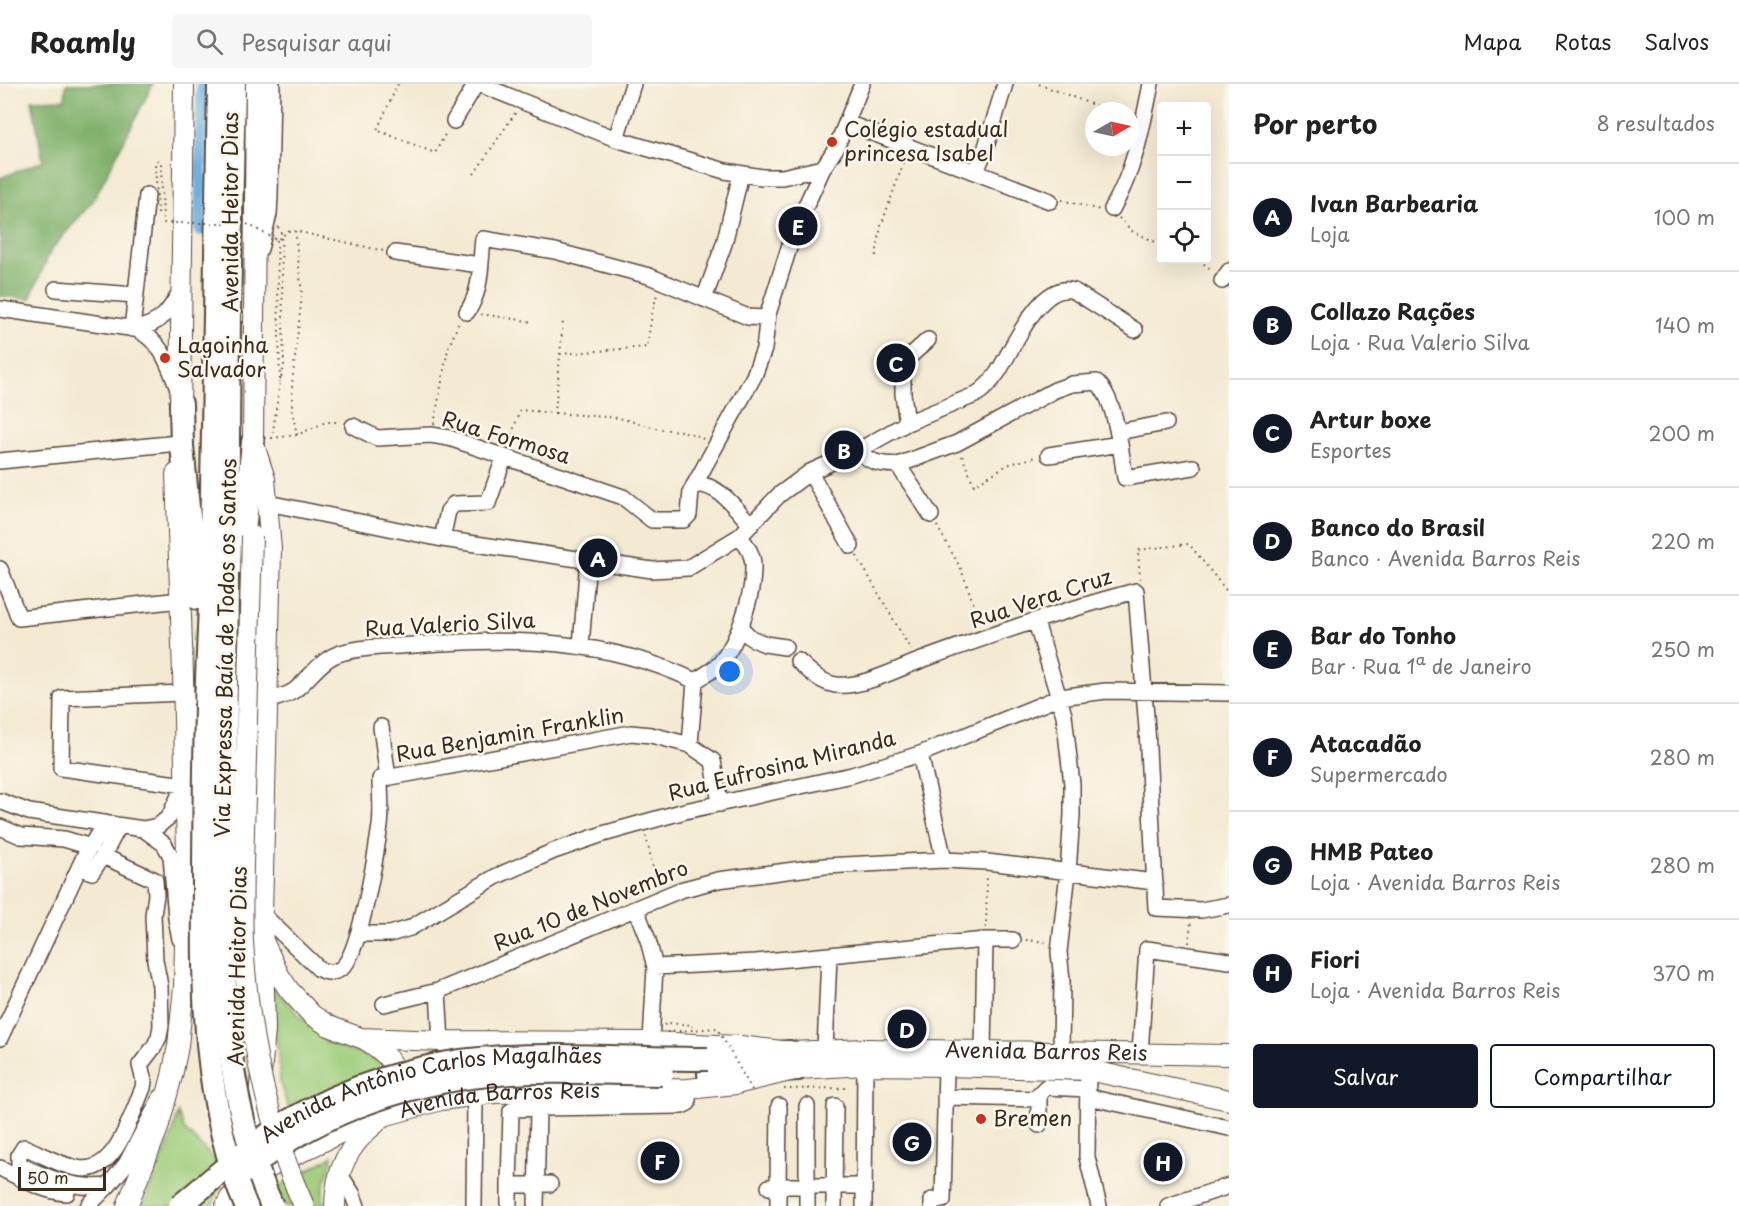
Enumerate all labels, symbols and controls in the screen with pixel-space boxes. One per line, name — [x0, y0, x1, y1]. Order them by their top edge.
search box — [172, 14, 592, 68]
text: Roamly — [30, 20, 136, 63]
icon: search — [193, 25, 226, 58]
text: Pesquisar aqui — [241, 25, 392, 58]
text: Mapa — [1464, 25, 1521, 57]
text: Rotas — [1554, 25, 1611, 57]
text: Salvos — [1644, 25, 1709, 57]
north arrow — [1085, 102, 1139, 156]
map controls — [1157, 102, 1211, 264]
button: + — [1157, 102, 1211, 156]
text: Por perto — [1253, 104, 1377, 143]
text: 8 resultados — [1596, 108, 1715, 138]
street label: Avenida Heitor Dias — [213, 112, 245, 312]
place label: Colégio estadual princesa Isabel — [844, 112, 1008, 168]
marker: Colégio estadual princesa Isabel — [825, 135, 839, 149]
button: − — [1157, 156, 1211, 210]
text: Ivan Barbearia — [1310, 186, 1478, 219]
text: A — [1265, 202, 1280, 232]
text: 100 m — [1654, 202, 1715, 232]
pin: E — [778, 204, 818, 248]
button: locate — [1157, 210, 1211, 264]
text: Loja — [1310, 219, 1350, 249]
text: Collazo Rações — [1310, 294, 1475, 327]
text: B — [1266, 310, 1279, 340]
text: 140 m — [1655, 310, 1715, 340]
text: Loja · Rua Valerio Silva — [1310, 327, 1530, 357]
place label: Lagoinha Salvador — [177, 328, 268, 384]
pin: C — [876, 340, 916, 386]
marker: Lagoinha Salvador — [158, 351, 172, 365]
street label: Rua Formosa — [439, 401, 575, 471]
text: Artur boxe — [1310, 402, 1431, 435]
text: C — [1265, 418, 1280, 448]
text: 200 m — [1648, 418, 1715, 448]
pin: B — [824, 428, 864, 472]
text: Esportes — [1310, 435, 1391, 465]
street label: Via Expressa Baía de Todos os Santos — [205, 458, 243, 838]
text: Banco do Brasil — [1310, 510, 1485, 543]
text: D — [1265, 526, 1280, 556]
text: 220 m — [1651, 526, 1715, 556]
pin: A — [578, 536, 618, 580]
text: Banco · Avenida Barros Reis — [1310, 543, 1580, 573]
street label: Rua Vera Cruz — [965, 559, 1116, 635]
street label: Rua Valerio Silva — [364, 603, 536, 643]
text: Bar do Tonho — [1310, 618, 1456, 651]
text: E — [1266, 634, 1279, 664]
text: 250 m — [1651, 634, 1715, 664]
text: Bar · Rua 1ª de Janeiro — [1310, 651, 1532, 681]
your location — [715, 657, 744, 686]
street label: Rua Benjamin Franklin — [393, 697, 626, 769]
street label: Rua Eufrosina Miranda — [664, 720, 899, 808]
text: Atacadão — [1310, 726, 1421, 759]
text: F — [1267, 742, 1278, 772]
text: 280 m — [1650, 742, 1715, 772]
text: Supermercado — [1310, 759, 1448, 789]
text: HMB Pateo — [1310, 834, 1433, 867]
street label: Rua 10 de Novembro — [488, 850, 692, 958]
text: G — [1264, 850, 1281, 880]
text: 280 m — [1650, 850, 1715, 880]
street label: Avenida Heitor Dias — [218, 866, 254, 1066]
text: Loja · Avenida Barros Reis — [1310, 867, 1560, 897]
text: Fiori — [1310, 942, 1360, 975]
text: H — [1265, 958, 1280, 988]
text: 370 m — [1652, 958, 1715, 988]
text: Loja · Avenida Barros Reis — [1310, 975, 1560, 1005]
pin: D — [888, 1006, 926, 1052]
street label: Avenida Barros Reis — [945, 1032, 1148, 1068]
street label: Avenida Antônio Carlos Magalhães — [253, 1038, 602, 1150]
button: Salvar — [1253, 1044, 1478, 1108]
button: Compartilhar — [1490, 1044, 1715, 1108]
street label: Avenida Barros Reis — [395, 1073, 600, 1125]
place label: Bremen — [993, 1101, 1072, 1133]
marker: Bremen — [974, 1112, 988, 1126]
pin: G — [892, 1120, 932, 1164]
pin: F — [640, 1138, 680, 1184]
pin: H — [1144, 1140, 1182, 1184]
scale bar — [18, 1164, 106, 1192]
text: 50 m — [27, 1165, 68, 1189]

